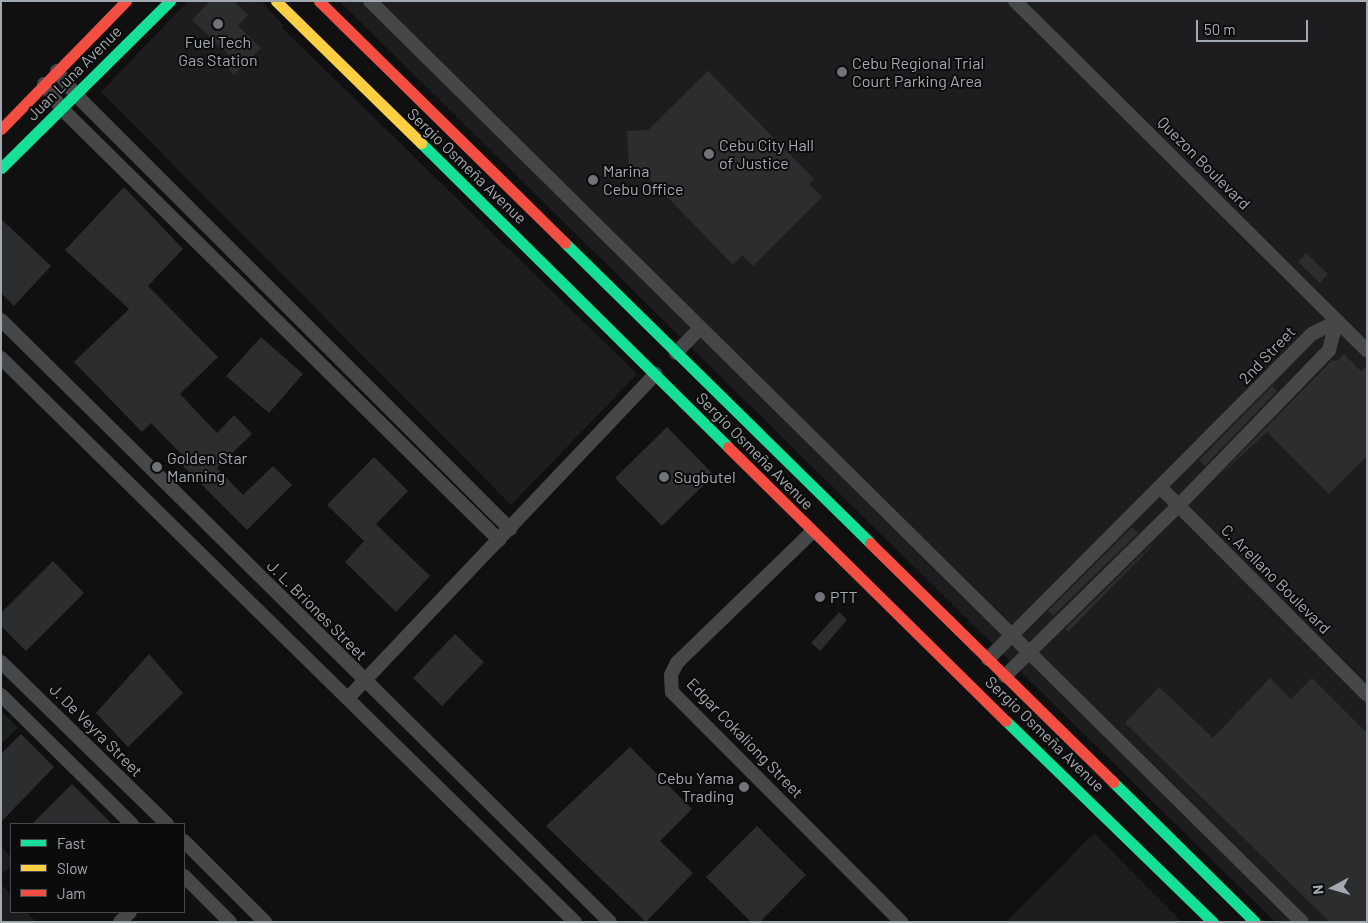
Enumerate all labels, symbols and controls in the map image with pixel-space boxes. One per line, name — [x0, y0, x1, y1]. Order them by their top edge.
scale bar — [1198, 10, 1310, 42]
marker: Fuel Tech Gas Station — [212, 18, 224, 30]
text: 50 m — [1204, 20, 1236, 38]
street label: Juan Luna Avenue — [23, 22, 125, 124]
place label: Fuel Tech Gas Station — [178, 32, 258, 70]
place label: Cebu Regional Trial Court Parking Area — [852, 53, 984, 91]
marker: Cebu Regional Trial Court Parking Area — [836, 66, 848, 78]
street label: Sergio Osmeña Avenue — [403, 104, 531, 228]
street label: Quezon Boulevard — [1154, 113, 1254, 213]
place label: Cebu City Hall of Justice — [719, 135, 814, 173]
marker: Cebu City Hall of Justice — [703, 148, 715, 160]
place label: Marina Cebu Office — [603, 161, 684, 199]
marker: Marina Cebu Office — [587, 174, 599, 186]
street label: 2nd Street — [1235, 322, 1299, 388]
street label: Sergio Osmeña Avenue — [692, 388, 818, 514]
place label: Golden Star Manning — [167, 448, 247, 486]
marker: Golden Star Manning — [151, 461, 163, 473]
place label: Sugbutel — [674, 467, 736, 487]
marker: Sugbutel — [658, 471, 670, 483]
street label: C. Arellano Boulevard — [1217, 520, 1335, 638]
street label: J. L. Briones Street — [263, 556, 371, 664]
place label: PTT — [830, 587, 858, 607]
marker: PTT — [814, 591, 826, 603]
street label: Sergio Osmeña Avenue — [981, 672, 1109, 796]
street label: Edgar Cokaliong Street — [683, 674, 807, 802]
street label: J. De Veyra Street — [46, 680, 146, 780]
place label: Cebu Yama Trading — [657, 768, 734, 806]
marker: Cebu Yama Trading — [738, 781, 750, 793]
legend — [10, 823, 185, 913]
text: Fast — [57, 834, 85, 852]
text: Slow — [57, 859, 88, 877]
north arrow — [1308, 863, 1358, 913]
text: Jam — [57, 884, 86, 902]
text: N — [1309, 884, 1327, 895]

